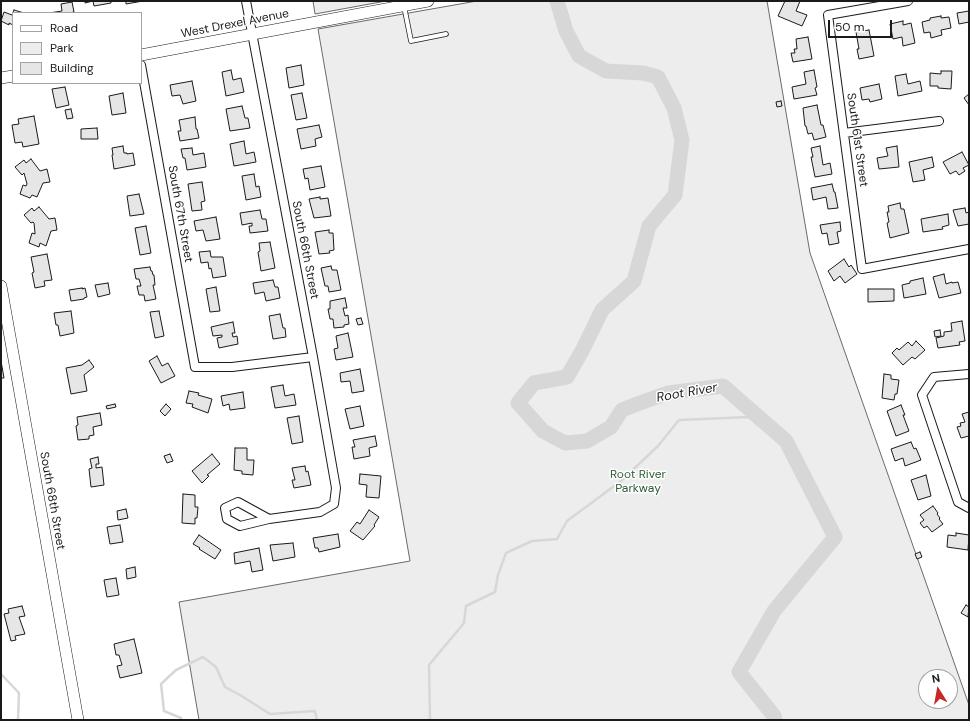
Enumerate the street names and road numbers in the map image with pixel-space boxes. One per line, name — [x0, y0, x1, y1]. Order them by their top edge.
street label: West Drexel Avenue — [180, 6, 290, 42]
street label: South 61st Street — [843, 92, 871, 188]
street label: South 67th Street — [164, 164, 196, 264]
street label: South 66th Street — [288, 200, 322, 300]
street label: South 68th Street — [36, 451, 68, 551]

